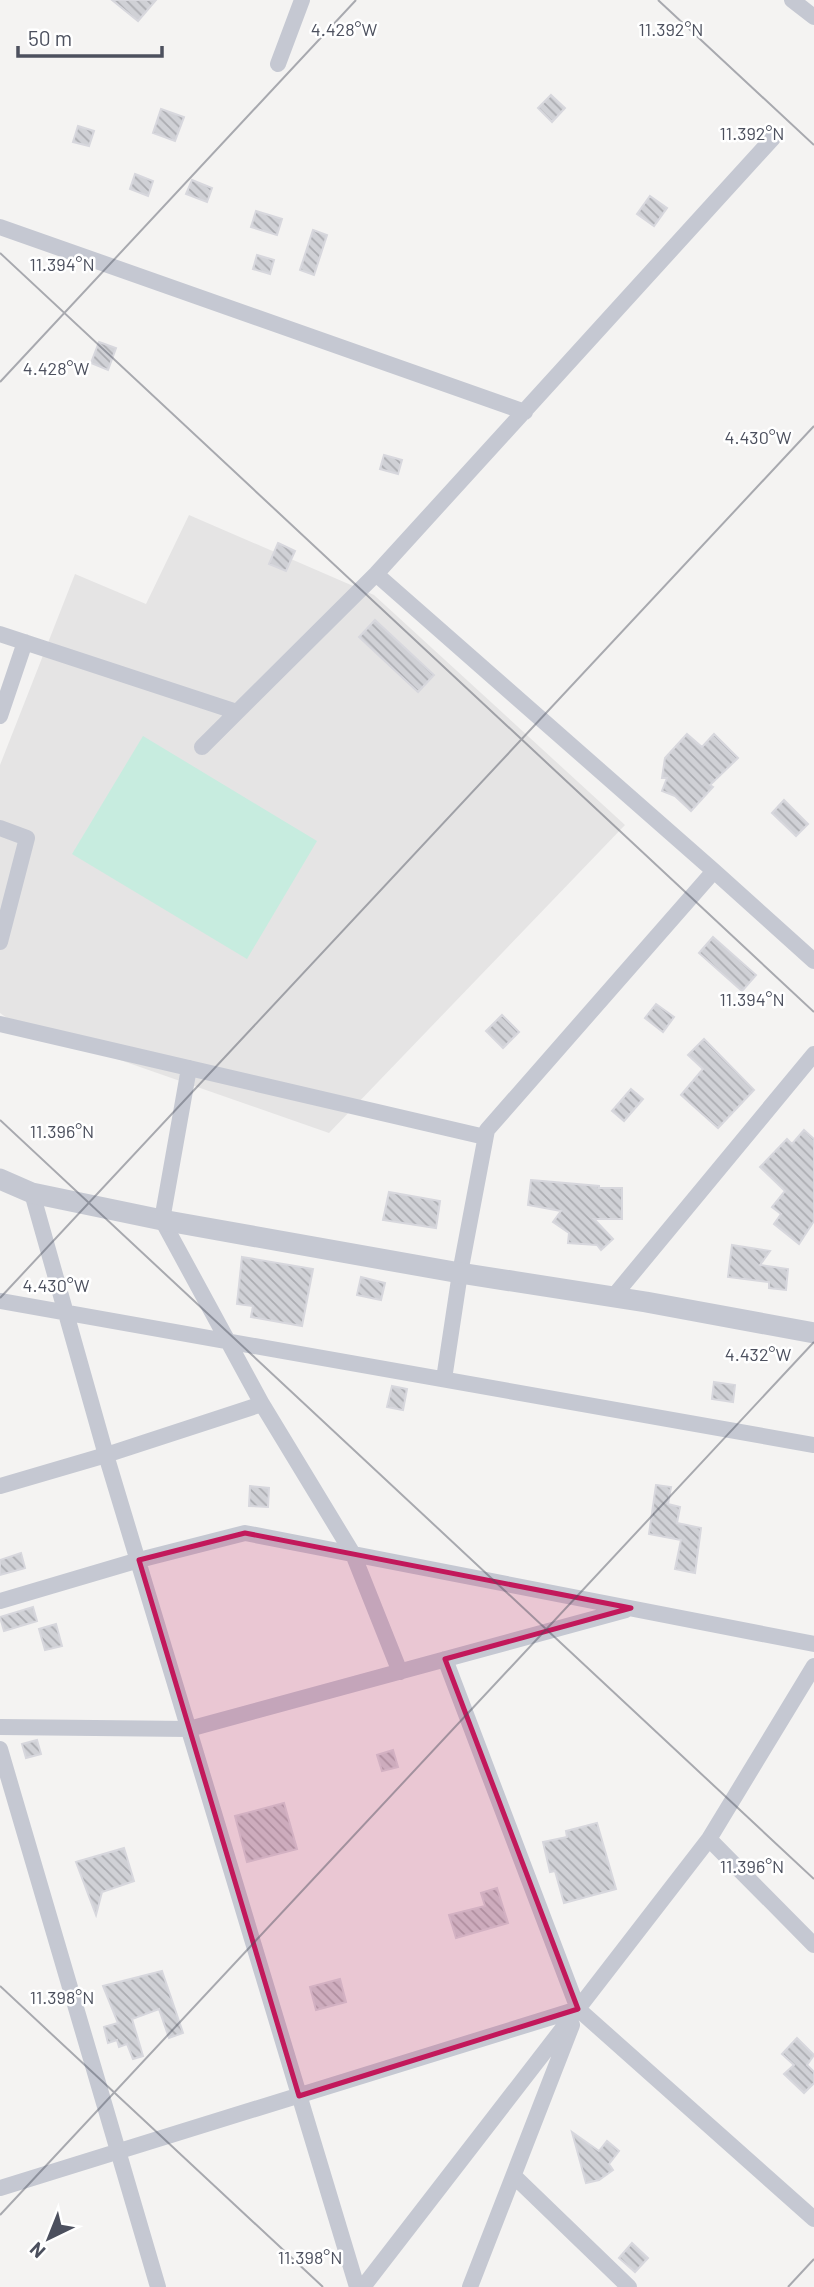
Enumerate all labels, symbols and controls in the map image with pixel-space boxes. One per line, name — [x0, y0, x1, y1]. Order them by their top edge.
scale bar — [18, 14, 161, 58]
text: 4.428°W — [311, 18, 377, 40]
text: 11.392°N — [639, 18, 703, 40]
text: 50 m — [28, 25, 72, 50]
text: 11.392°N — [720, 122, 784, 144]
text: 11.394°N — [29, 253, 95, 275]
text: 4.428°W — [23, 357, 89, 379]
text: 4.430°W — [725, 426, 792, 448]
text: 11.394°N — [719, 988, 785, 1010]
text: 11.396°N — [30, 1120, 94, 1142]
text: 4.430°W — [23, 1274, 90, 1296]
text: 4.432°W — [725, 1343, 791, 1365]
text: 11.396°N — [720, 1855, 784, 1877]
text: 11.398°N — [30, 1986, 94, 2008]
north arrow — [14, 2203, 84, 2273]
text: N — [25, 2238, 50, 2264]
text: 11.398°N — [278, 2246, 342, 2268]

